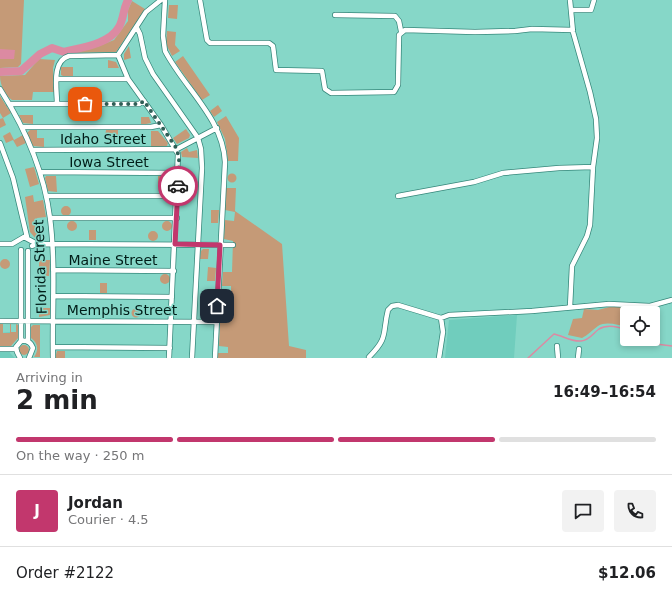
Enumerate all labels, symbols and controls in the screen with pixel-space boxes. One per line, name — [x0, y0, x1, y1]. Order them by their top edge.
pin — [68, 87, 102, 121]
icon: bag — [74, 93, 96, 115]
street label: Idaho Street — [60, 131, 147, 147]
street label: Iowa Street — [69, 154, 149, 170]
courier — [158, 166, 198, 206]
icon: car — [167, 175, 189, 197]
street label: Florida Street — [30, 219, 50, 315]
street label: Maine Street — [68, 252, 158, 268]
pin — [200, 289, 234, 323]
icon: home — [206, 295, 228, 317]
street label: Memphis Street — [67, 302, 178, 318]
map controls — [620, 306, 660, 346]
button: locate — [620, 306, 660, 346]
text: Arriving in — [16, 370, 83, 385]
text: 16:49–16:54 — [553, 383, 656, 401]
text: 2 min — [16, 385, 98, 415]
text: On the way · 250 m — [16, 448, 144, 463]
button: chat — [562, 490, 604, 532]
button: phone — [614, 490, 656, 532]
text: Jordan — [68, 494, 123, 512]
text: J — [34, 502, 40, 520]
text: Courier · 4.5 — [68, 512, 149, 527]
text: Order #2122 — [16, 564, 114, 582]
text: $12.06 — [598, 564, 656, 582]

